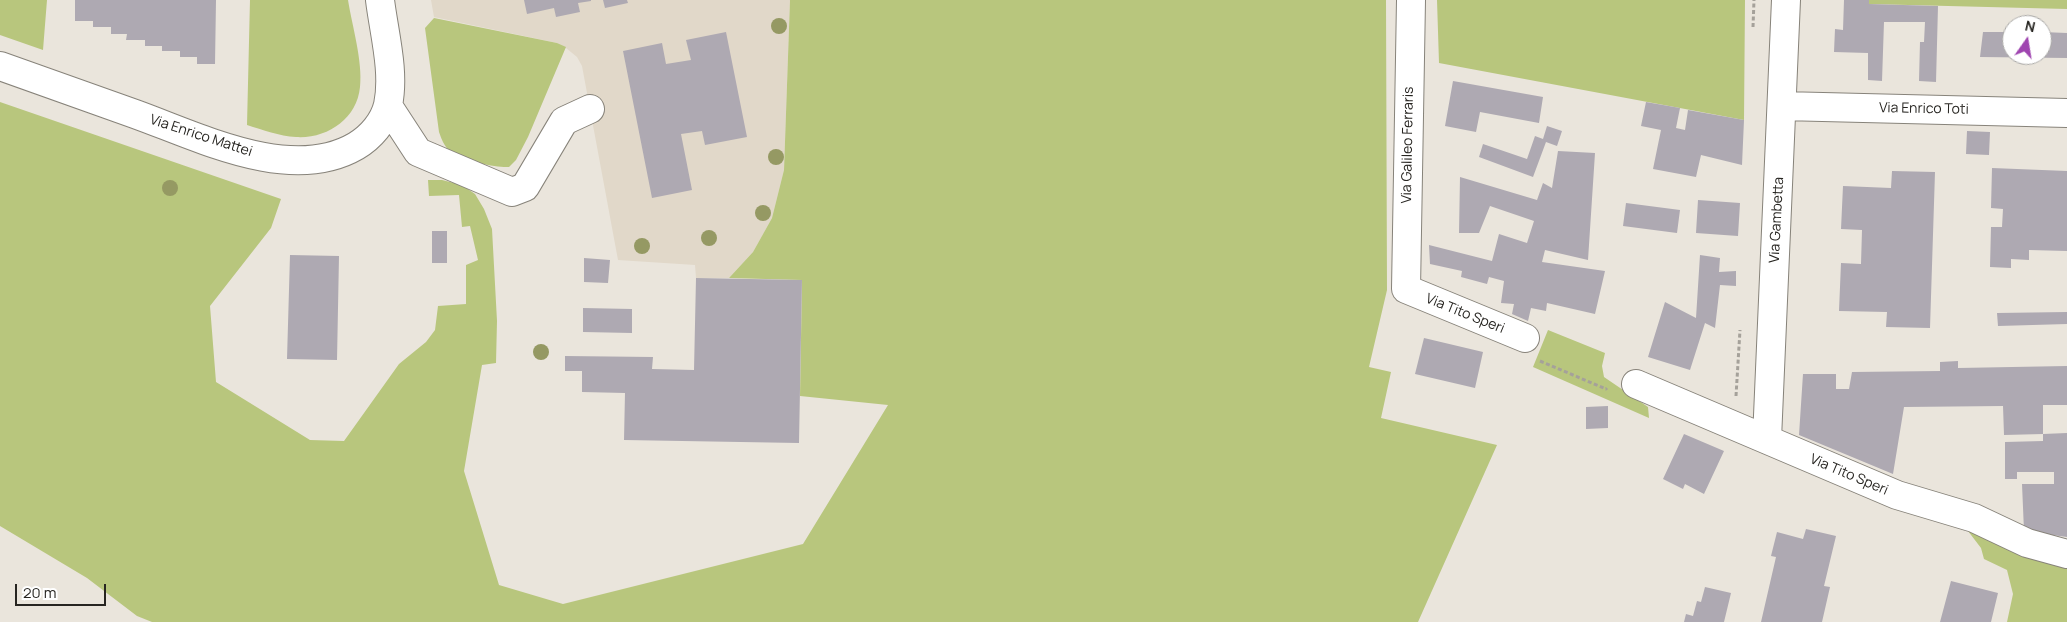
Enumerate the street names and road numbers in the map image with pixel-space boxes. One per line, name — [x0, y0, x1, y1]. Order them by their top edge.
street label: Via Galileo Ferraris — [1399, 86, 1417, 204]
street label: Via Enrico Toti — [1879, 100, 1969, 118]
street label: Via Enrico Mattei — [148, 112, 254, 160]
street label: Via Gambetta — [1766, 177, 1788, 263]
street label: Via Tito Speri — [1423, 291, 1507, 337]
street label: Via Tito Speri — [1807, 451, 1891, 499]

